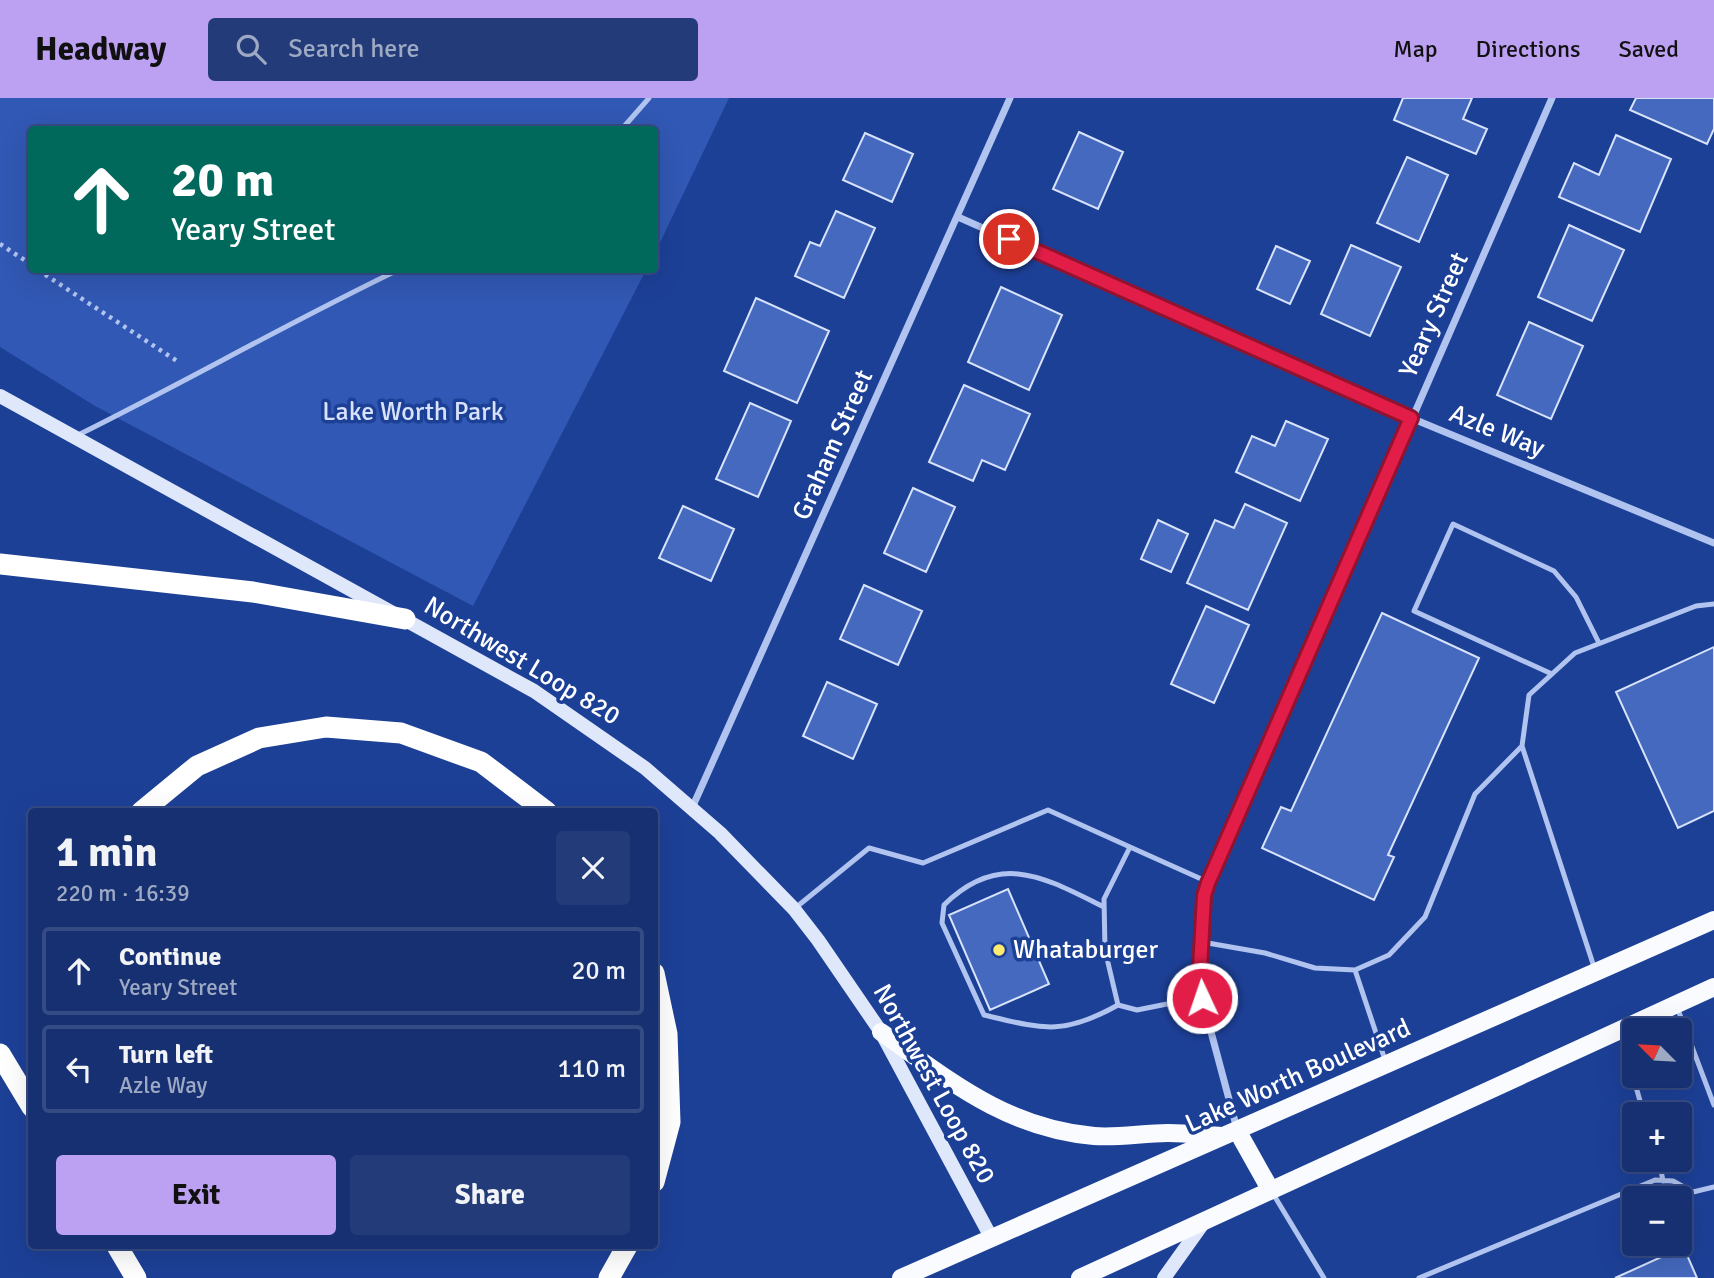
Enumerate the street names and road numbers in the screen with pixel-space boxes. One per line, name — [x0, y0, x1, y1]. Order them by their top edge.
street label: Yeary Street — [1392, 247, 1476, 383]
street label: Graham Street — [786, 365, 880, 525]
street label: Azle Way — [1445, 397, 1549, 465]
street label: Northwest Loop 820 — [418, 590, 626, 732]
street label: Northwest Loop 820 — [866, 979, 1002, 1189]
street label: Lake Worth Boulevard — [1180, 1012, 1416, 1140]

